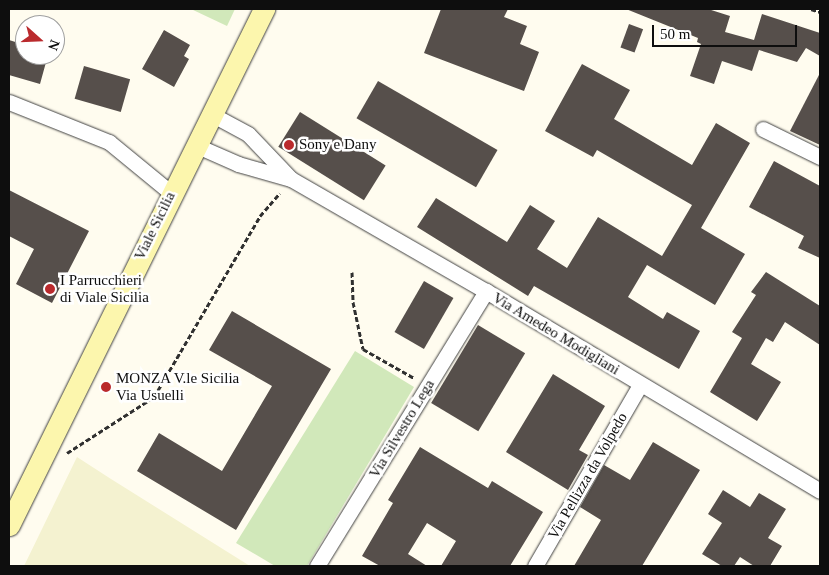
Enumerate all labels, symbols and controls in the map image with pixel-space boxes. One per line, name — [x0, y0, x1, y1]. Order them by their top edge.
north arrow — [15, 15, 65, 65]
scale bar — [654, 15, 799, 47]
text: 50 m — [660, 26, 690, 42]
text: N — [45, 38, 62, 52]
place label: Sony e Dany — [299, 136, 376, 154]
marker: Sony e Dany — [283, 139, 295, 151]
street label: Viale Sicilia — [131, 189, 179, 263]
place label: I Parrucchieri di Viale Sicilia — [60, 271, 149, 306]
marker: I Parrucchieri di Viale Sicilia — [44, 283, 56, 295]
street label: Via Amedeo Modigliani — [489, 289, 623, 379]
place label: MONZA V.le Sicilia Via Usuelli — [116, 369, 240, 404]
street label: Via Silvestro Lega — [366, 377, 438, 481]
marker: MONZA V.le Sicilia Via Usuelli — [100, 381, 112, 393]
street label: Via Pellizza da Volpedo — [544, 409, 632, 543]

